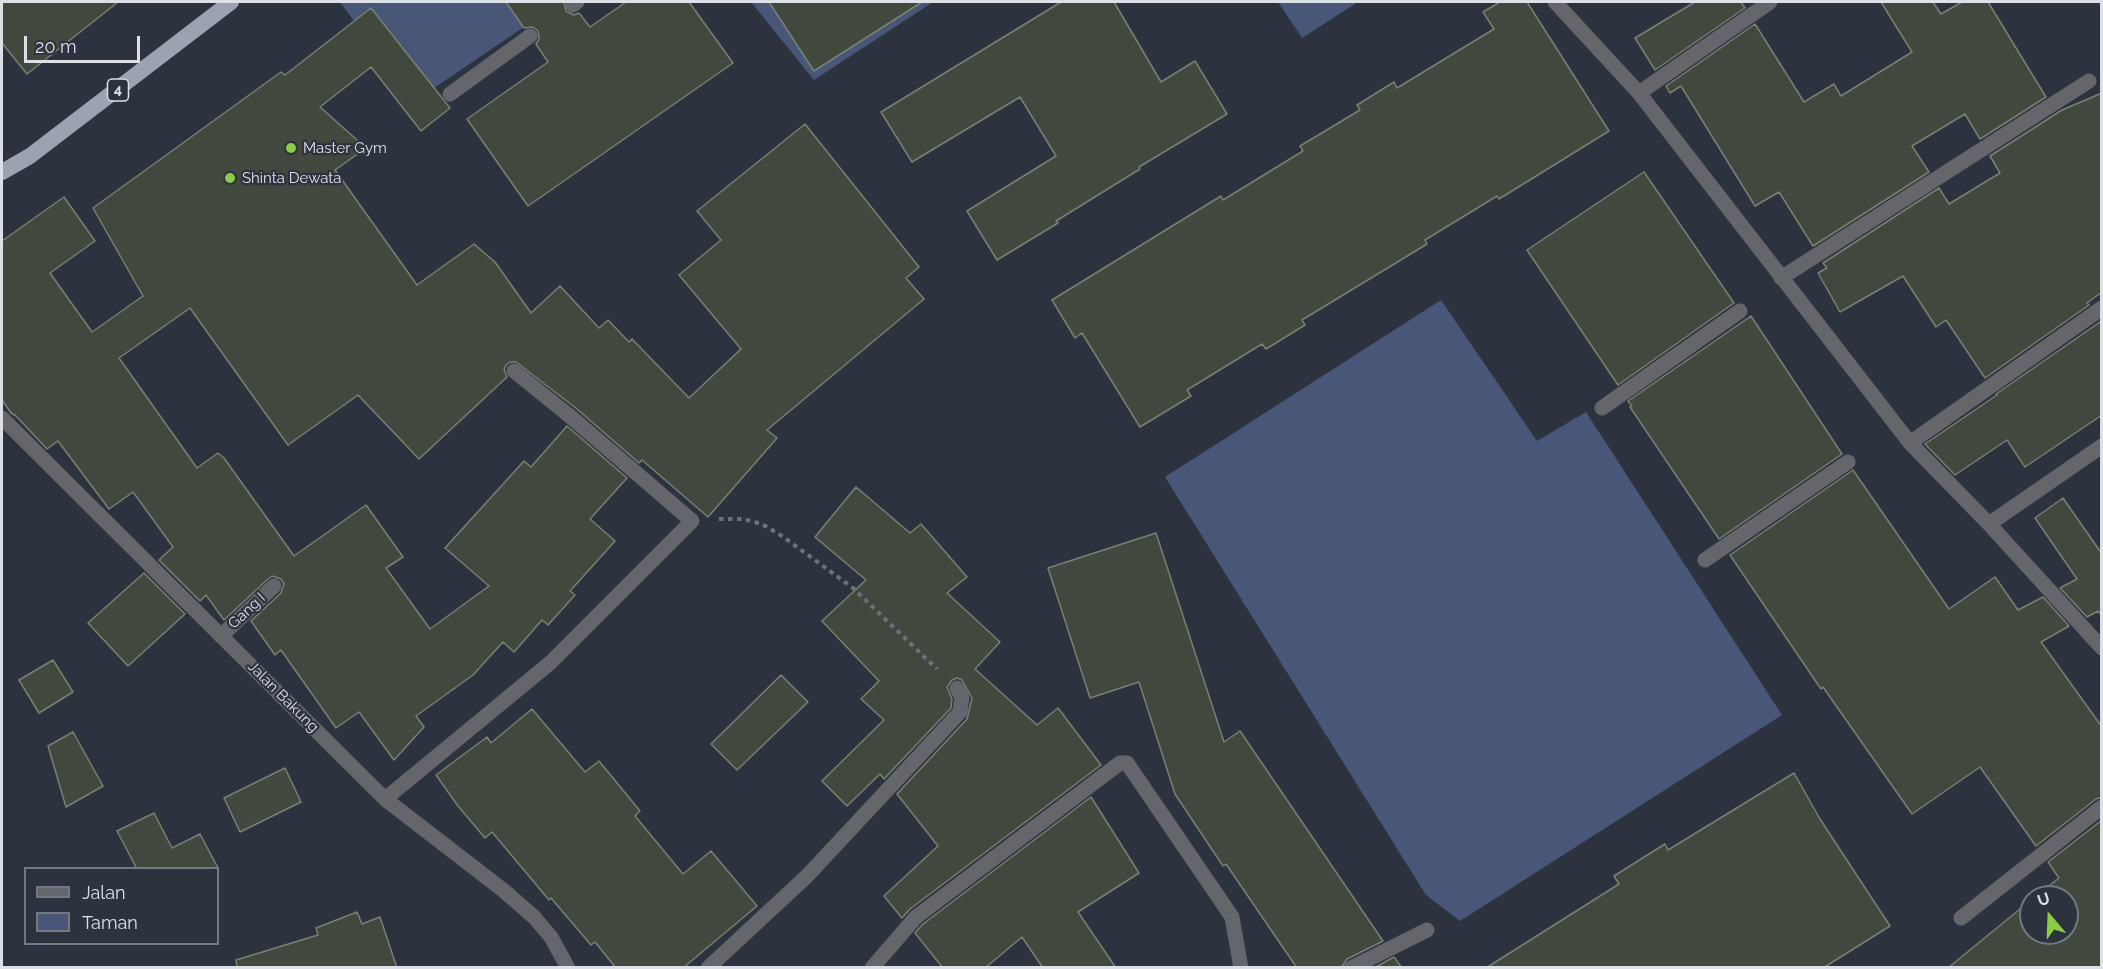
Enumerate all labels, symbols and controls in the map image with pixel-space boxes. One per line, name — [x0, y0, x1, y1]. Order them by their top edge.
scale bar — [27, 24, 142, 62]
text: 20 m — [35, 36, 77, 57]
road number: 4 — [108, 79, 128, 101]
place label: Master Gym — [303, 139, 387, 157]
marker: Master Gym — [284, 141, 298, 155]
place label: Shinta Dewata — [242, 169, 341, 187]
marker: Shinta Dewata — [223, 171, 237, 185]
street label: Gang I — [225, 589, 269, 633]
street label: Jalan Bakung — [244, 658, 322, 736]
legend — [24, 867, 219, 945]
text: Jalan — [82, 882, 126, 903]
north arrow — [2019, 885, 2079, 945]
text: U — [2035, 888, 2052, 910]
text: Taman — [82, 912, 138, 933]

